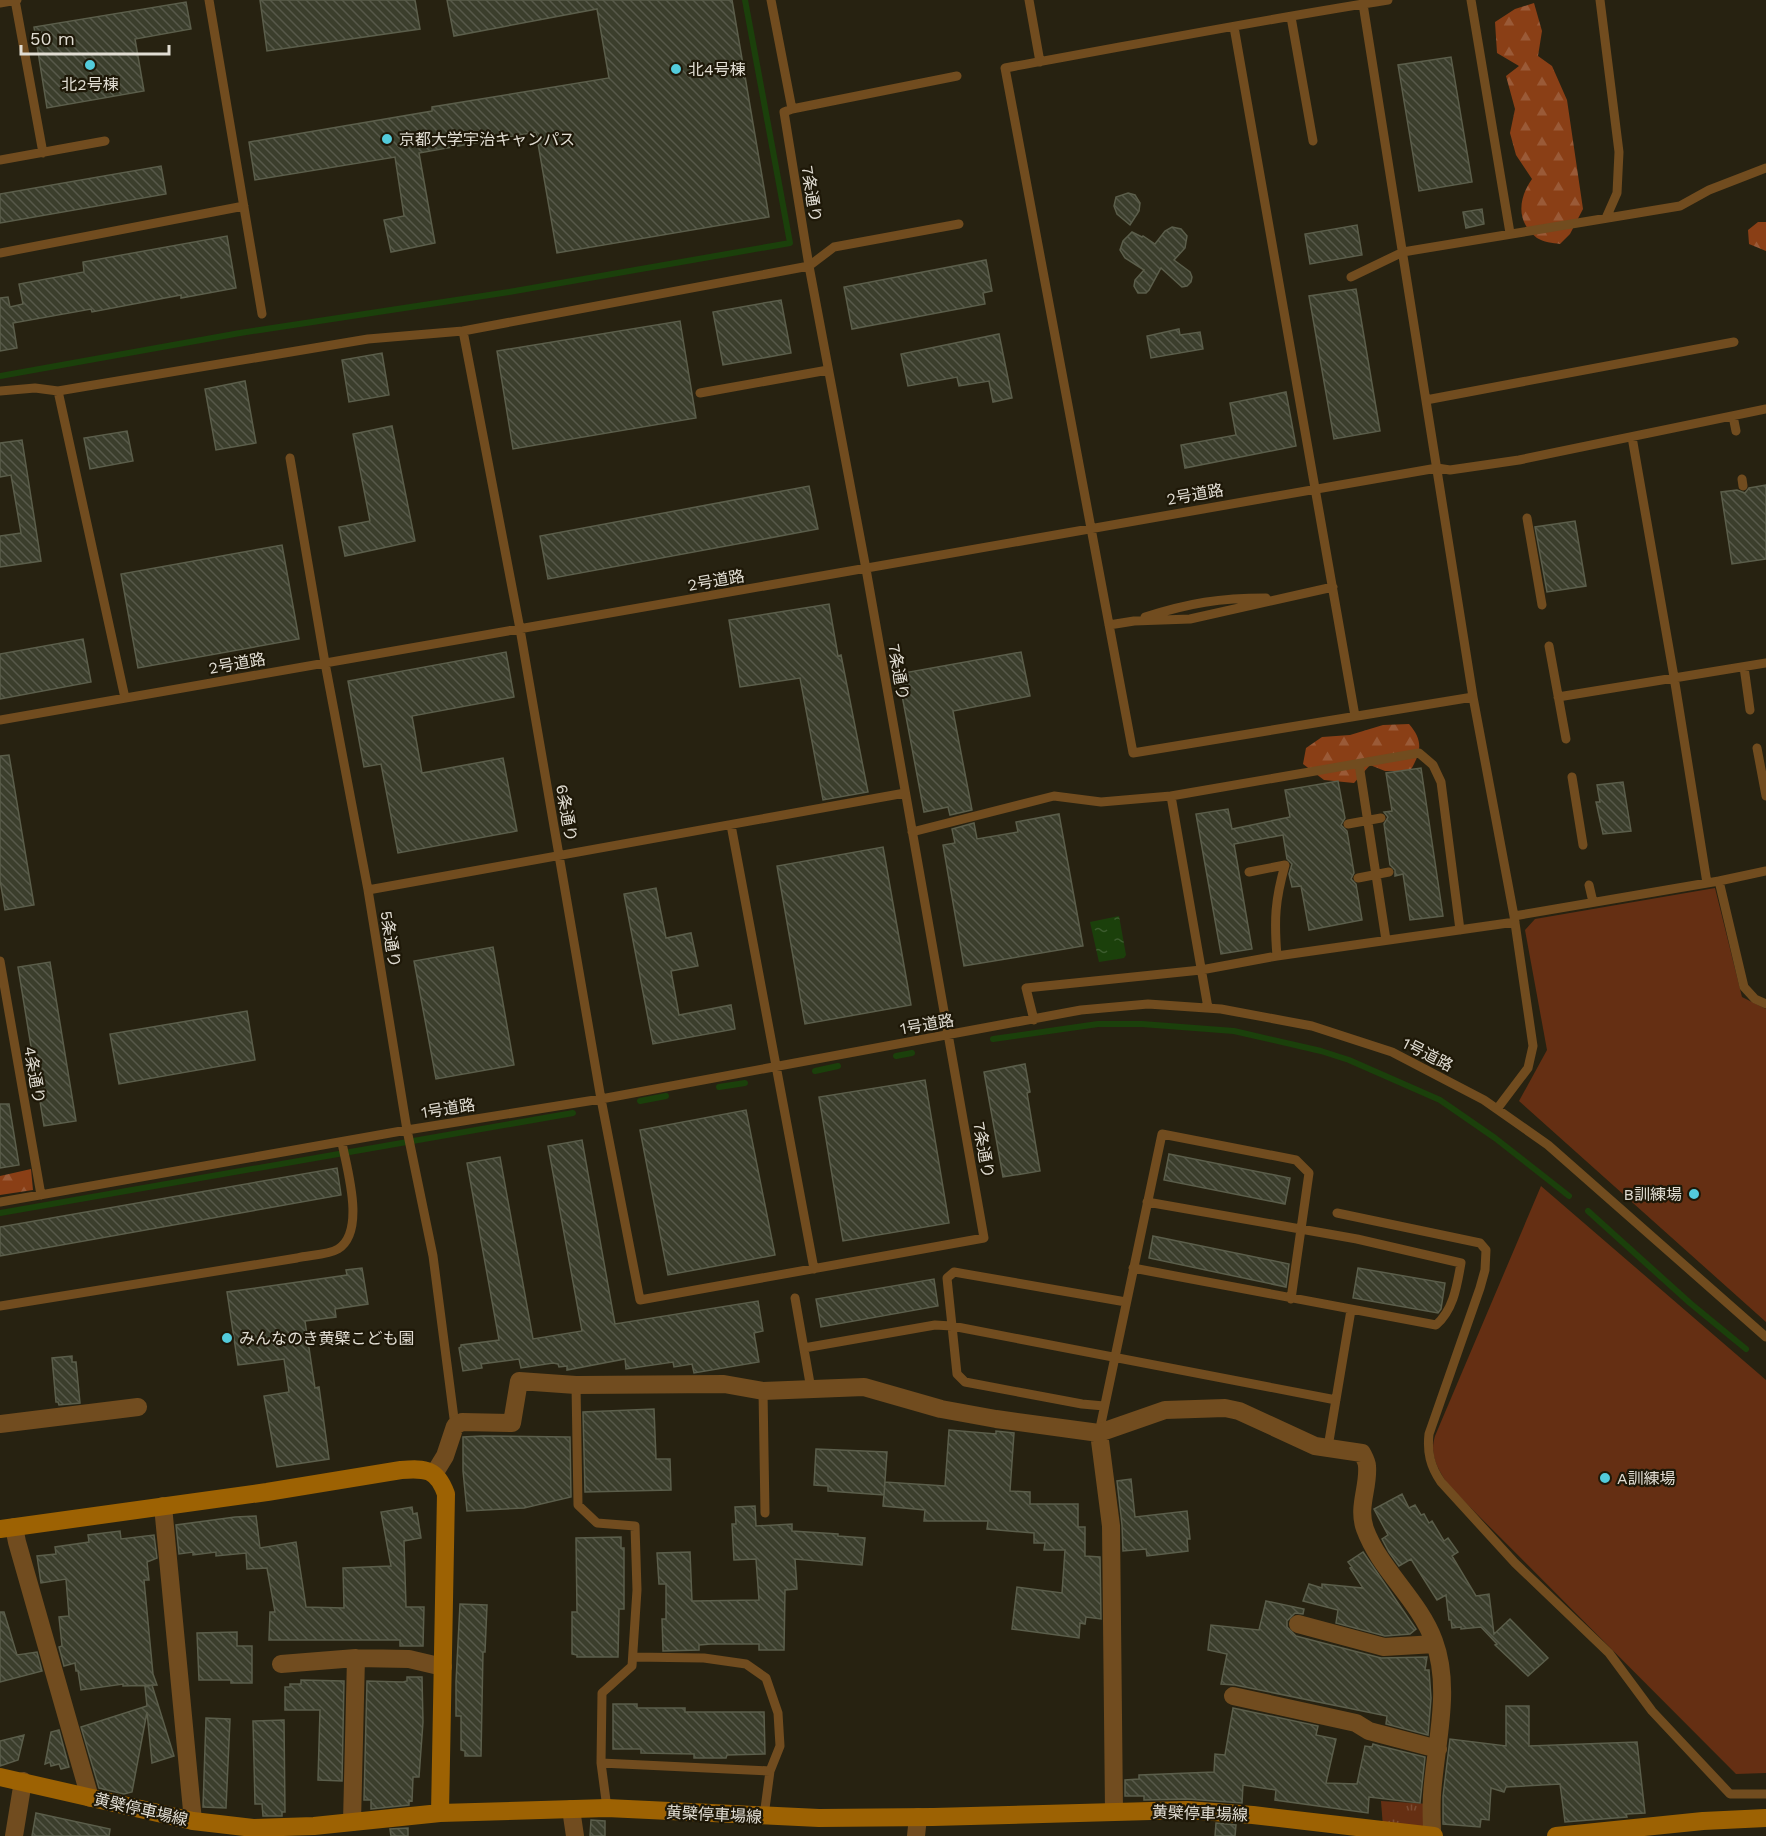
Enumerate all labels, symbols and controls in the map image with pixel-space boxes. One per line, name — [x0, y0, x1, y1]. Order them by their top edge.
scale bar — [21, 18, 170, 56]
text: 50 m — [30, 28, 75, 49]
marker: 北2号棟 — [83, 58, 97, 72]
place label: 北4号棟 — [688, 60, 746, 79]
marker: 北4号棟 — [669, 62, 683, 76]
place label: 北2号棟 — [61, 75, 119, 94]
place label: 京都大学宇治キャンパス — [399, 130, 575, 149]
marker: 京都大学宇治キャンパス — [380, 132, 394, 146]
street label: 7条通り — [798, 164, 825, 224]
street label: 2号道路 — [1165, 480, 1225, 509]
street label: 2号道路 — [686, 566, 746, 595]
street label: 7条通り — [884, 642, 913, 702]
street label: 2号道路 — [207, 649, 267, 678]
street label: 6条通り — [552, 783, 581, 843]
street label: 5条通り — [377, 909, 404, 969]
street label: 1号道路 — [899, 1010, 955, 1039]
street label: 1号道路 — [1399, 1034, 1456, 1075]
street label: 4条通り — [20, 1045, 49, 1105]
street label: 1号道路 — [420, 1095, 476, 1122]
street label: 7条通り — [969, 1120, 998, 1180]
place label: B訓練場 — [1624, 1185, 1682, 1204]
marker: B訓練場 — [1687, 1187, 1701, 1201]
place label: みんなのき黄檗こども園 — [239, 1329, 415, 1348]
marker: みんなのき黄檗こども園 — [220, 1331, 234, 1345]
place label: A訓練場 — [1617, 1469, 1676, 1488]
marker: A訓練場 — [1598, 1471, 1612, 1485]
street label: 黄檗停車場線 — [92, 1789, 190, 1830]
street label: 黄檗停車場線 — [666, 1802, 762, 1826]
street label: 黄檗停車場線 — [1152, 1802, 1248, 1825]

